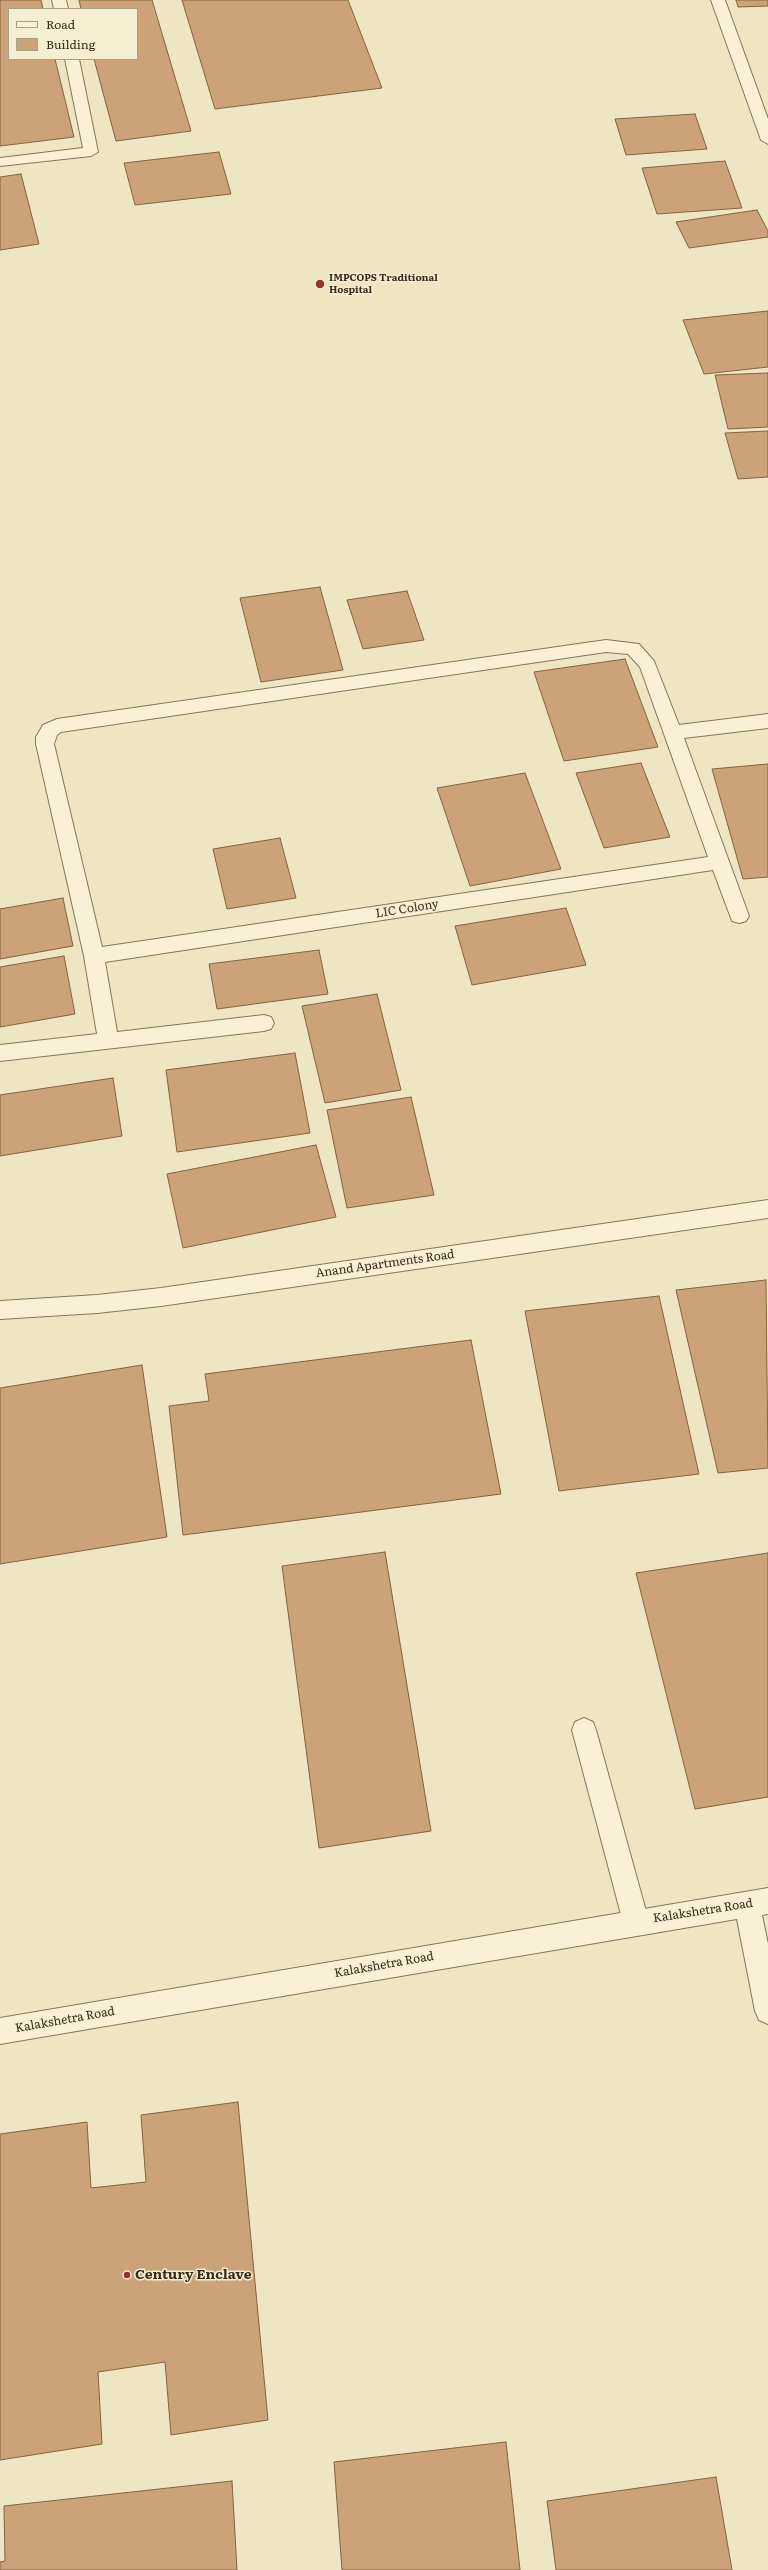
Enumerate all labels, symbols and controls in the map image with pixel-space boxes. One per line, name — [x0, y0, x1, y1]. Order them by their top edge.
legend — [8, 8, 138, 60]
text: Road — [46, 15, 75, 33]
text: Building — [46, 35, 95, 53]
place label: IMPCOPS Traditional Hospital — [329, 272, 438, 296]
marker: IMPCOPS Traditional Hospital — [314, 278, 326, 290]
street label: LIC Colony — [374, 897, 440, 921]
street label: Anand Apartments Road — [315, 1247, 455, 1281]
street label: Kalakshetra Road — [652, 1896, 754, 1926]
street label: Kalakshetra Road — [333, 1949, 435, 1981]
street label: Kalakshetra Road — [14, 2004, 116, 2036]
place label: Century Enclave — [135, 2267, 252, 2283]
marker: Century Enclave — [122, 2270, 132, 2280]

